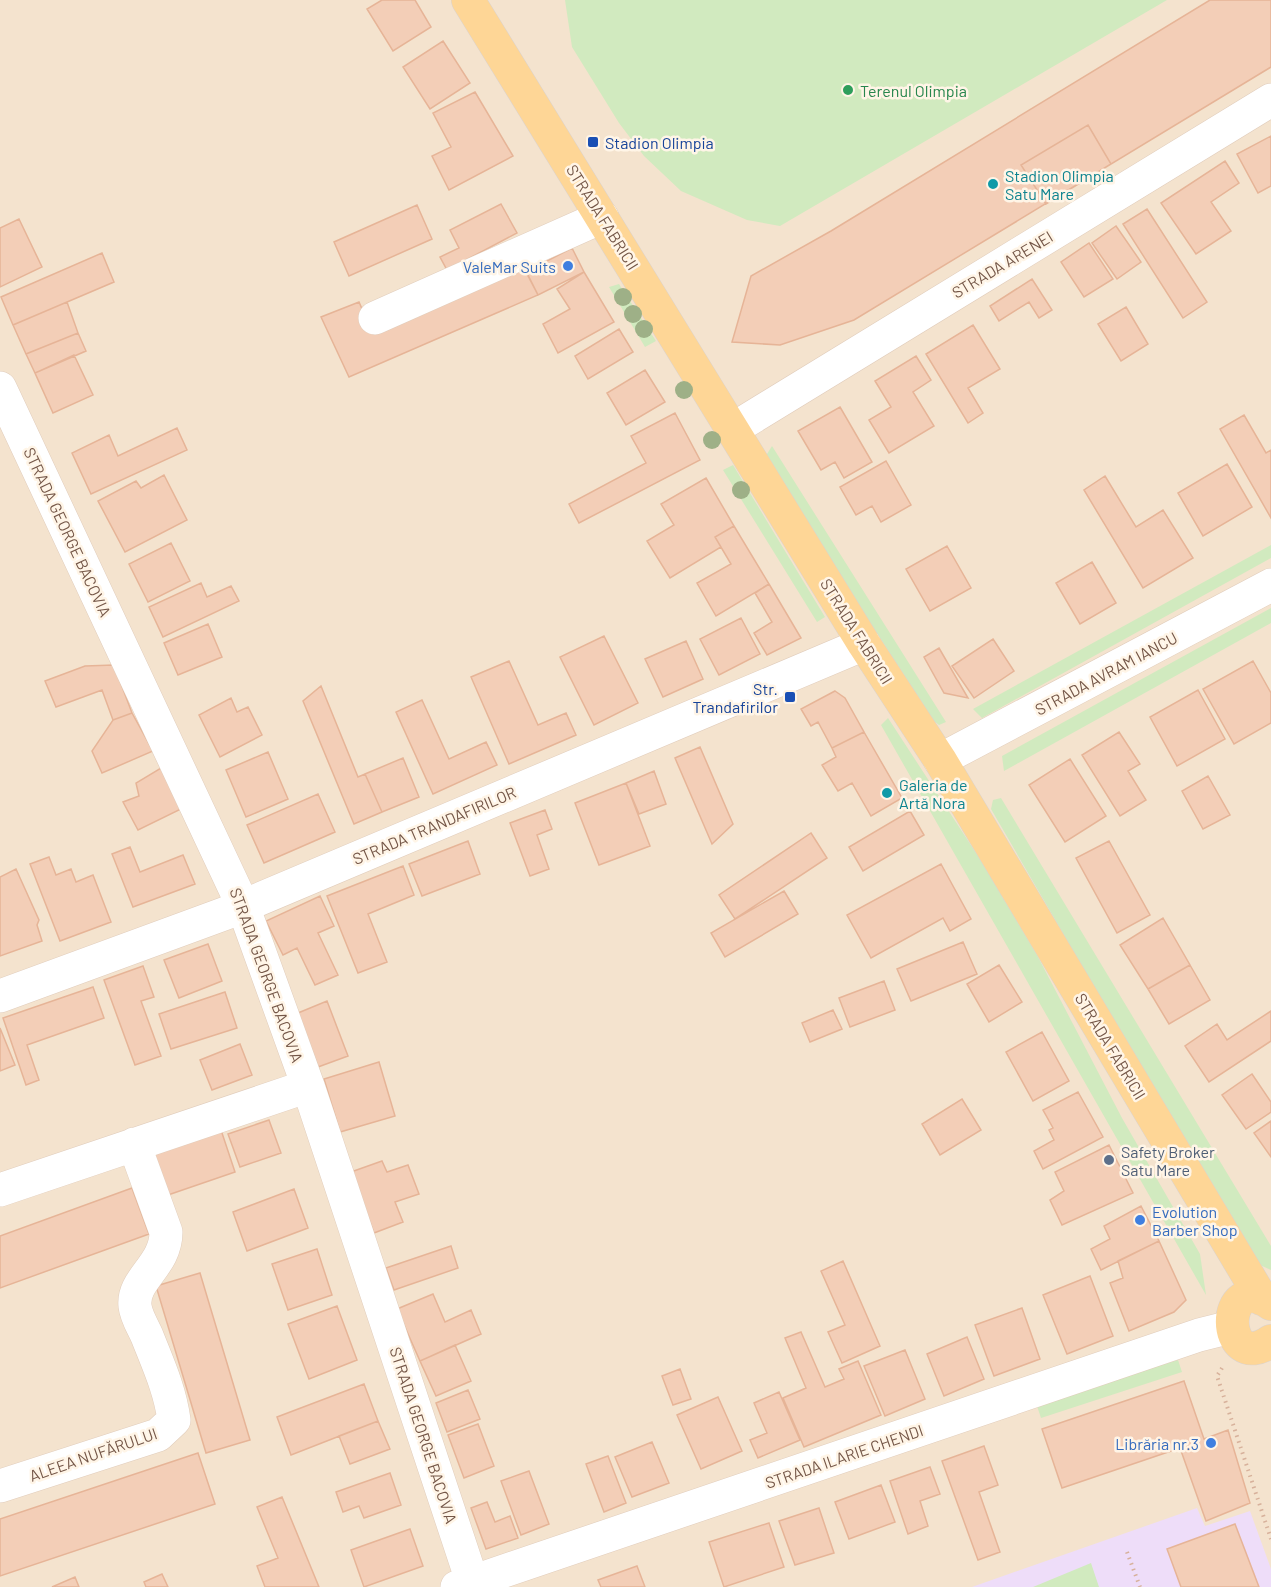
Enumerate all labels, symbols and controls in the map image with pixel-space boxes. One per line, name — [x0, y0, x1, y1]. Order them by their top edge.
place label: Terenul Olimpia — [860, 81, 967, 100]
marker: Terenul Olimpia — [841, 83, 855, 97]
place label: Stadion Olimpia — [605, 133, 714, 152]
marker: Stadion Olimpia — [586, 135, 600, 149]
street label: STRADA FABRICII — [563, 161, 643, 273]
place label: Stadion Olimpia Satu Mare — [1005, 166, 1114, 203]
marker: Stadion Olimpia Satu Mare — [986, 177, 1000, 191]
street label: STRADA ARENEI — [948, 226, 1056, 302]
place label: ValeMar Suits — [463, 257, 556, 276]
marker: ValeMar Suits — [561, 259, 575, 273]
street label: STRADA GEORGE BACOVIA — [20, 444, 116, 620]
street label: STRADA FABRICII — [817, 575, 897, 687]
street label: STRADA AVRAM IANCU — [1032, 627, 1180, 719]
place label: Str. Trandafirilor — [692, 679, 778, 716]
marker: Str. Trandafirilor — [783, 690, 797, 704]
place label: Galeria de Artă Nora — [899, 775, 968, 812]
street label: STRADA TRANDAFIRILOR — [349, 782, 519, 868]
marker: Galeria de Artă Nora — [880, 786, 894, 800]
street label: STRADA GEORGE BACOVIA — [227, 885, 308, 1065]
street label: STRADA FABRICII — [1072, 989, 1150, 1103]
place label: Safety Broker Satu Mare — [1121, 1142, 1215, 1179]
marker: Safety Broker Satu Mare — [1102, 1153, 1116, 1167]
place label: Evolution Barber Shop — [1152, 1202, 1238, 1239]
marker: Evolution Barber Shop — [1133, 1213, 1147, 1227]
street label: STRADA GEORGE BACOVIA — [386, 1344, 462, 1526]
street label: STRADA ILARIE CHENDI — [763, 1420, 925, 1492]
street label: ALEEA NUFĂRULUI — [27, 1423, 159, 1485]
place label: Librăria nr.3 — [1115, 1434, 1199, 1453]
marker: Librăria nr.3 — [1204, 1436, 1218, 1450]

